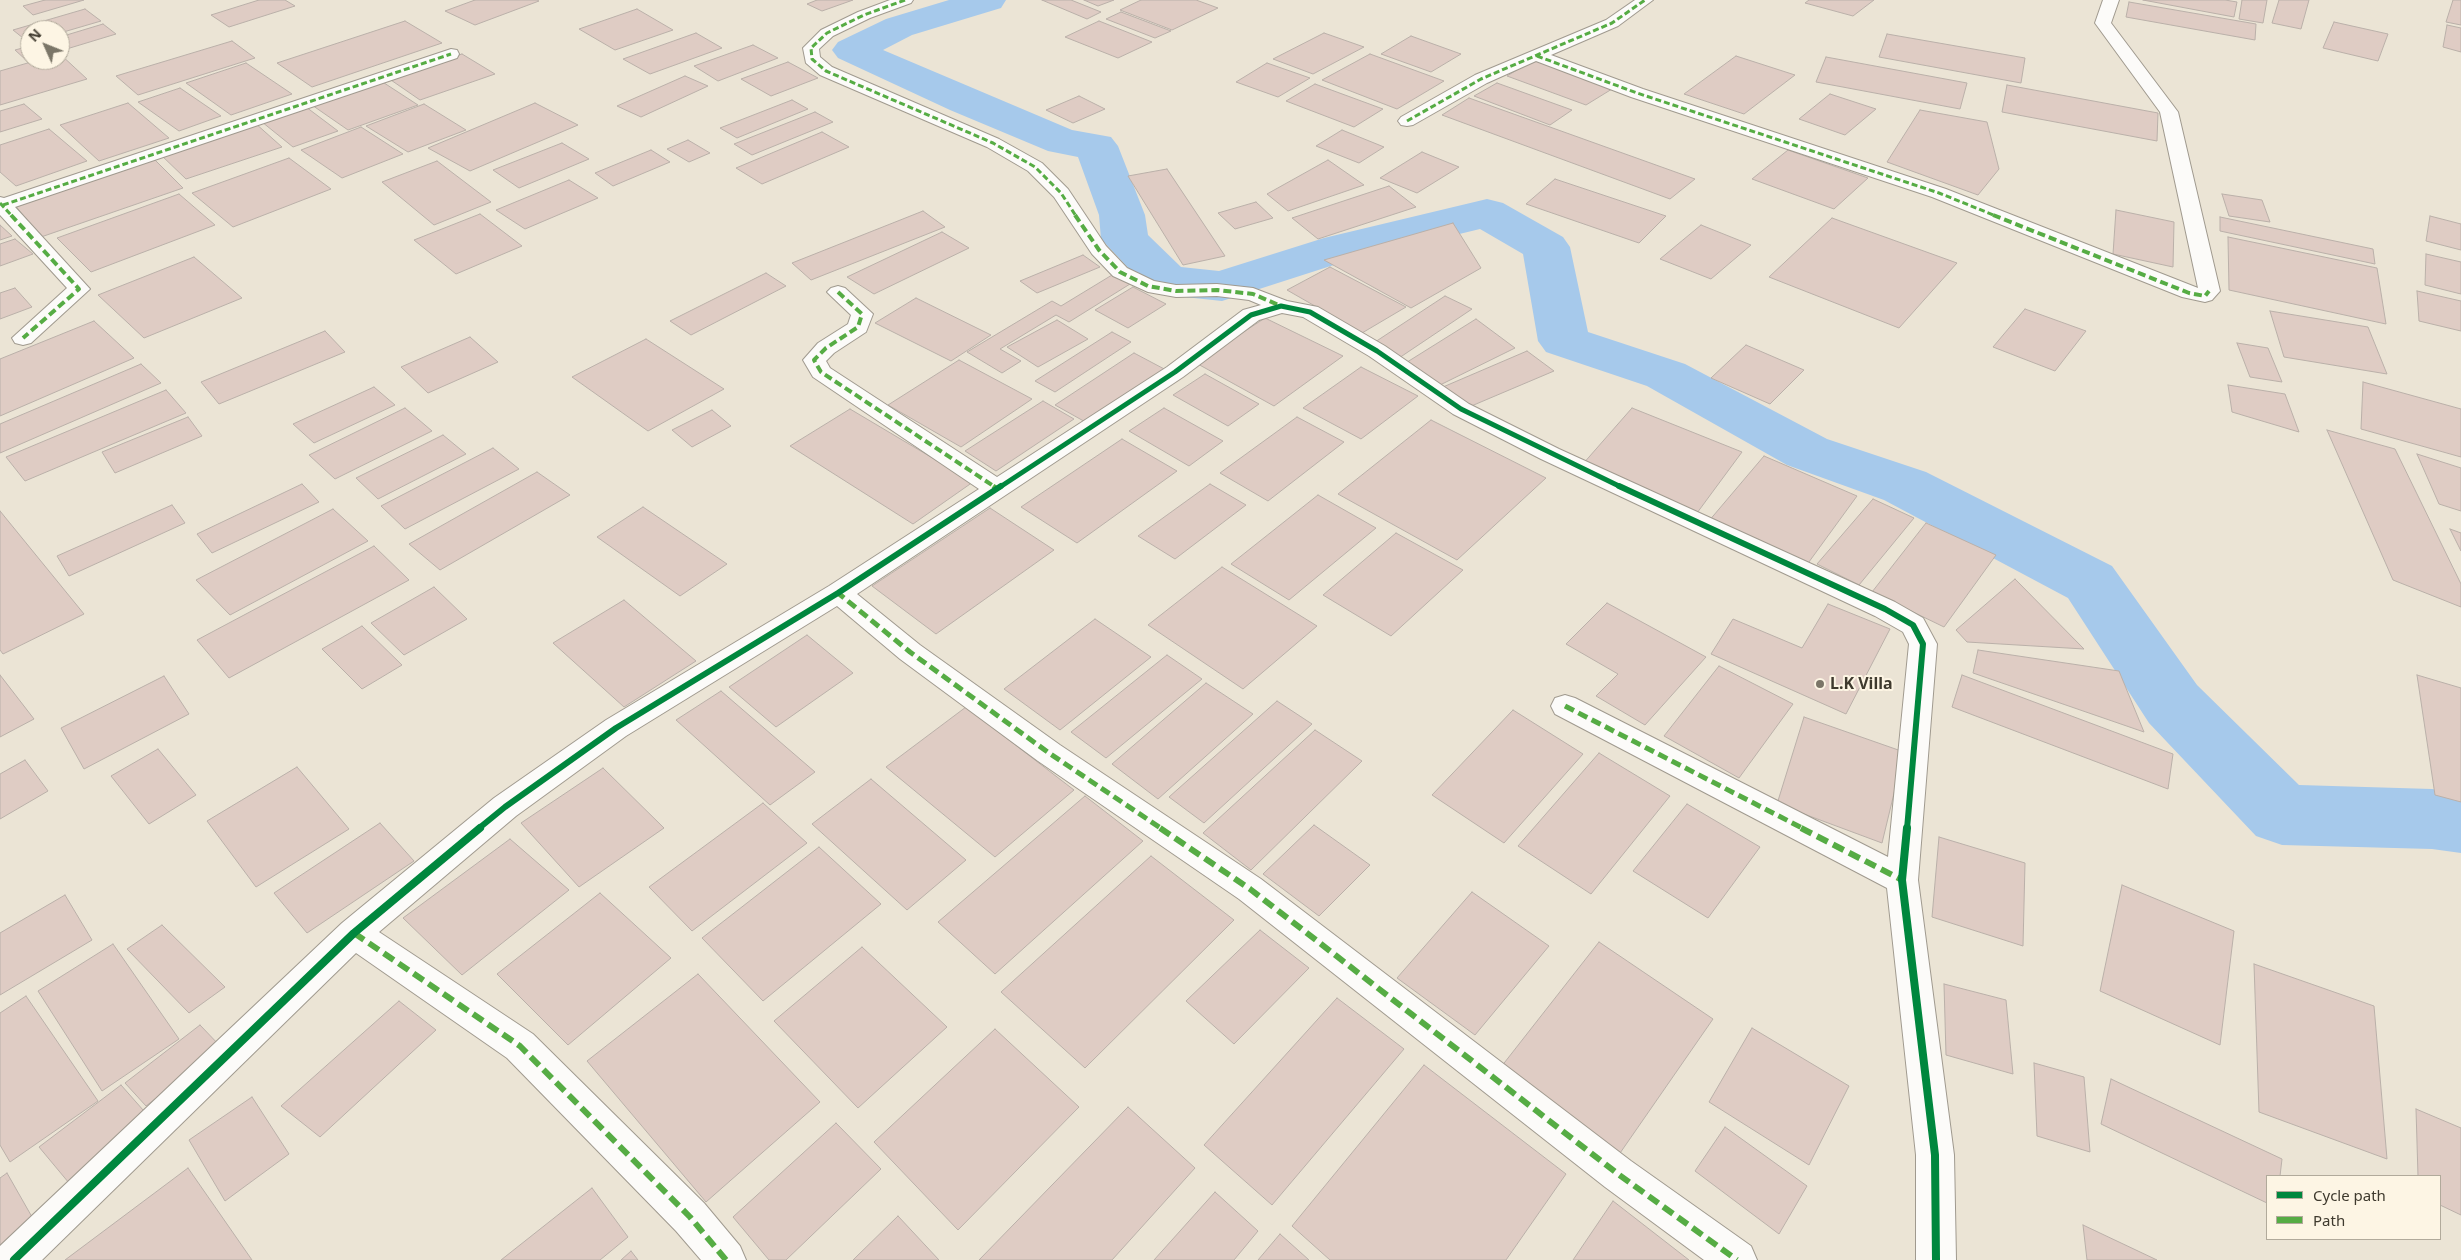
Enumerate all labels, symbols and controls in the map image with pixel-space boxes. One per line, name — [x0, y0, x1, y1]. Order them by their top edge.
north arrow — [20, 20, 70, 70]
text: N — [24, 24, 45, 46]
place label: L.K Villa — [1830, 674, 1893, 694]
marker: L.K Villa — [1814, 678, 1826, 690]
legend — [2266, 1175, 2441, 1240]
text: Cycle path — [2313, 1185, 2386, 1205]
text: Path — [2313, 1210, 2345, 1230]

